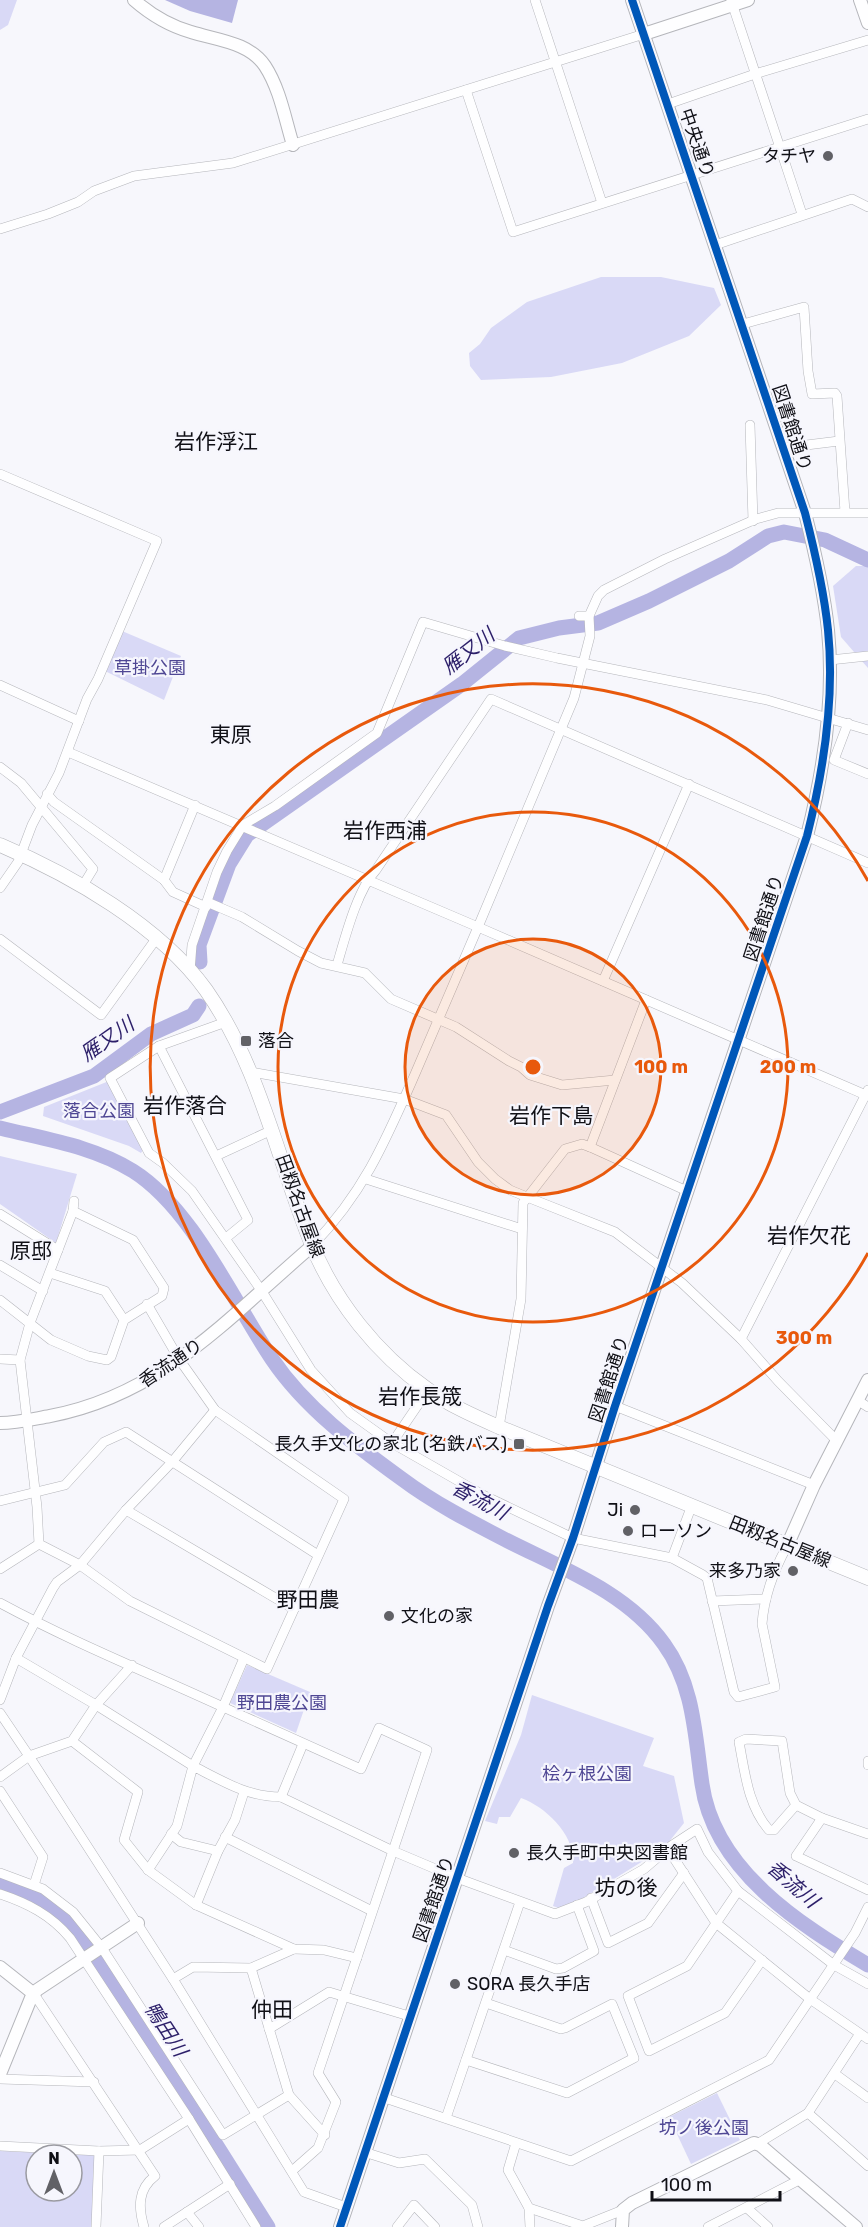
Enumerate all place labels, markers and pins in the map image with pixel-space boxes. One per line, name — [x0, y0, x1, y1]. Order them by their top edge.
place label: タチヤ — [762, 145, 816, 167]
marker: タチヤ — [821, 149, 835, 163]
place label: 落合 — [258, 1030, 294, 1052]
marker: 落合 — [239, 1034, 253, 1048]
centre of rings — [523, 1057, 543, 1077]
place label: 長久手文化の家北 (名鉄バス) — [274, 1433, 507, 1455]
marker: 長久手文化の家北 (名鉄バス) — [512, 1437, 526, 1451]
place label: Ji — [607, 1499, 623, 1521]
marker: Ji — [628, 1503, 642, 1517]
place label: ローソン — [640, 1520, 712, 1542]
marker: ローソン — [621, 1524, 635, 1538]
place label: 来多乃家 — [709, 1560, 781, 1582]
marker: 来多乃家 — [786, 1564, 800, 1578]
place label: 文化の家 — [401, 1605, 473, 1627]
marker: 文化の家 — [382, 1609, 396, 1623]
place label: 長久手町中央図書館 — [526, 1842, 688, 1864]
marker: 長久手町中央図書館 — [507, 1846, 521, 1860]
place label: SORA 長久手店 — [467, 1973, 590, 1995]
marker: SORA 長久手店 — [448, 1977, 462, 1991]

